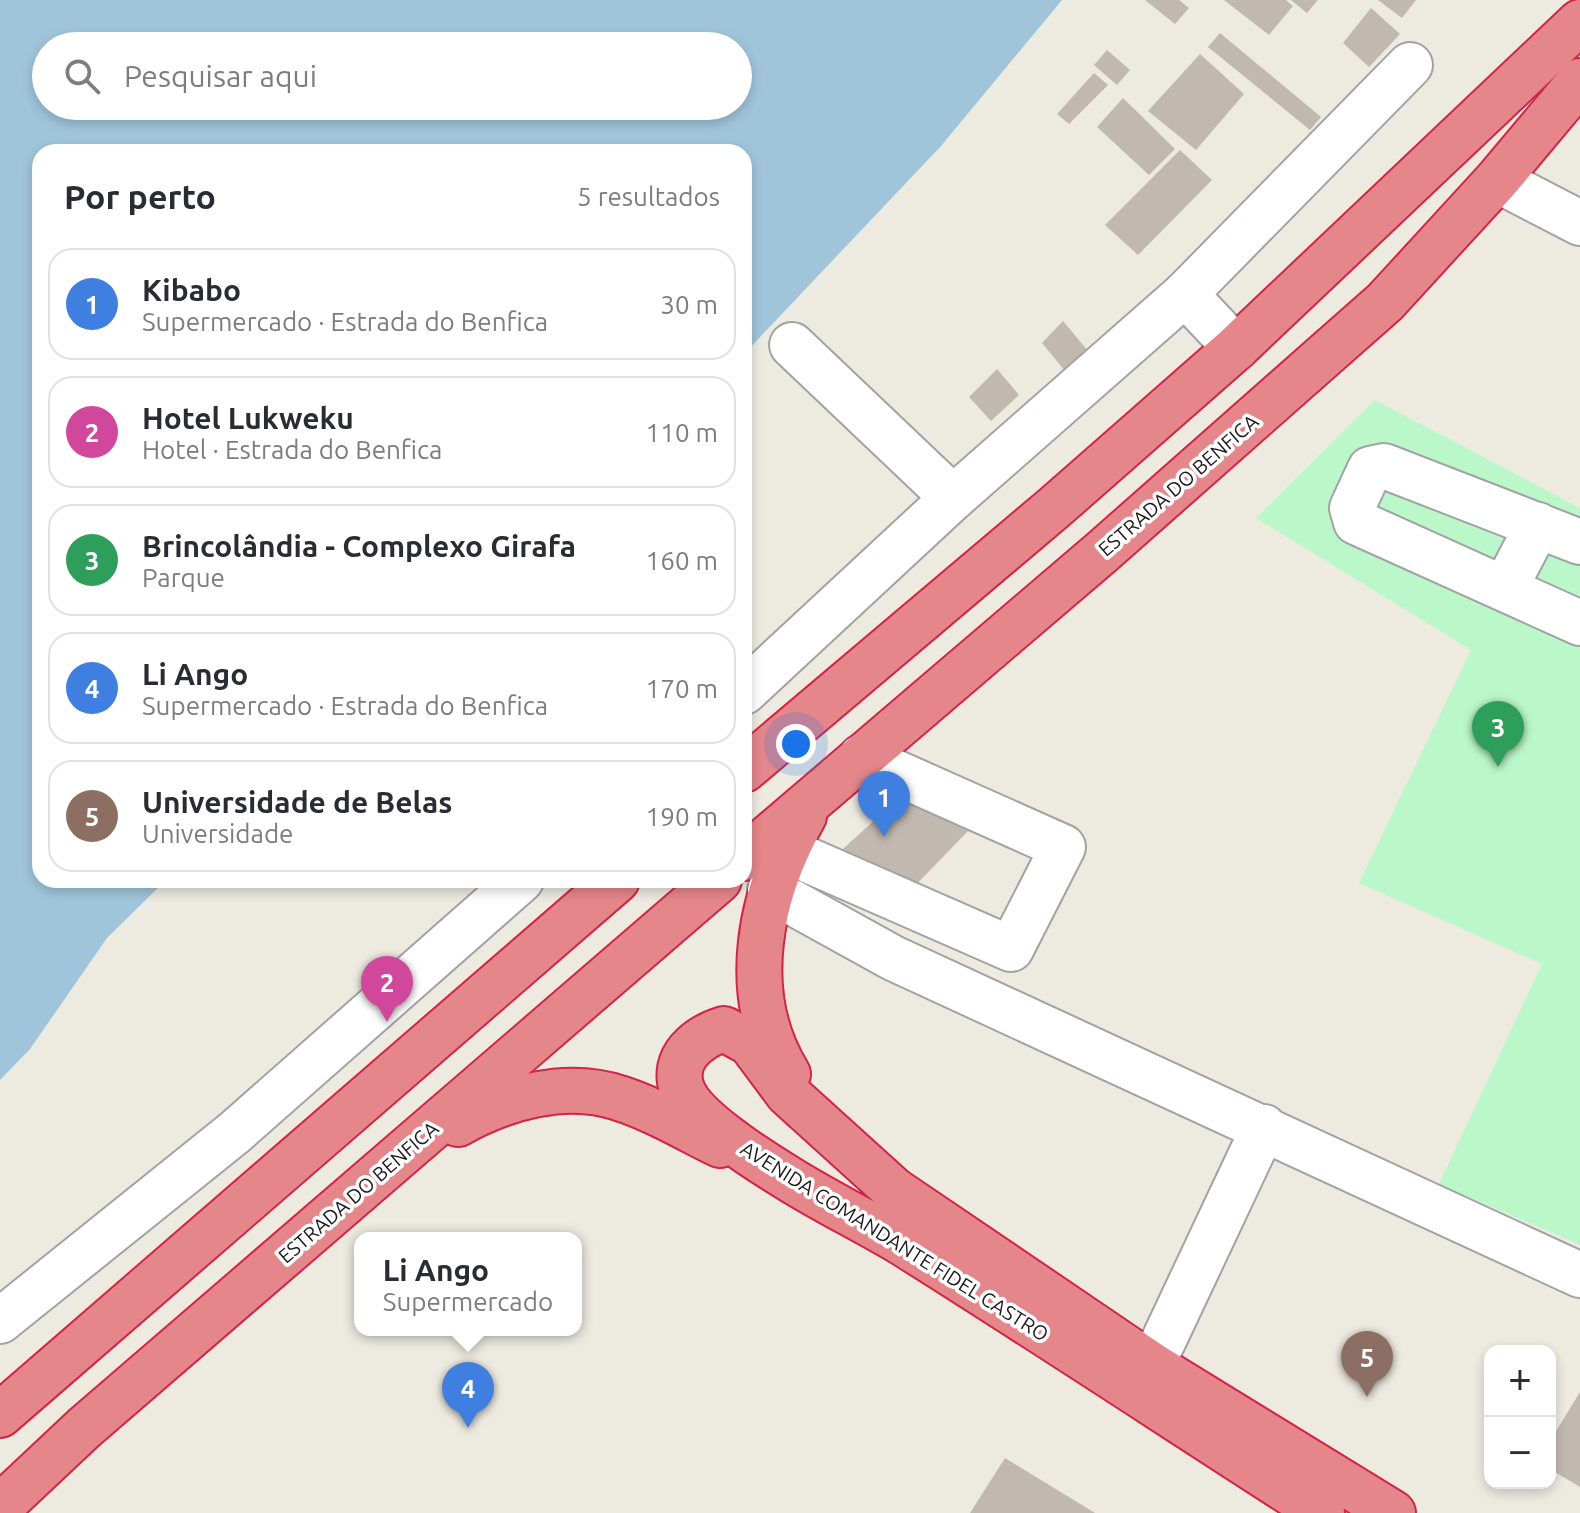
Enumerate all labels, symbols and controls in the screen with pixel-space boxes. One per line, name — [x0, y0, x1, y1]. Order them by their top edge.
search box — [32, 32, 752, 120]
icon: search — [60, 54, 104, 98]
text: Pesquisar aqui — [124, 59, 317, 93]
text: Por perto — [64, 177, 216, 215]
text: 5 resultados — [577, 182, 720, 211]
text: Kibabo — [142, 273, 241, 307]
text: 1 — [85, 290, 99, 319]
text: 30 m — [660, 290, 718, 319]
text: Supermercado · Estrada do Benfica — [142, 307, 548, 336]
text: Hotel Lukweku — [142, 401, 354, 435]
street label: ESTRADA DO BENFICA — [1093, 409, 1263, 561]
text: 2 — [85, 418, 99, 447]
text: 110 m — [646, 418, 718, 447]
text: Hotel · Estrada do Benfica — [142, 435, 442, 464]
text: Brincolândia - Complexo Girafa — [142, 529, 576, 563]
text: 3 — [85, 546, 99, 575]
text: 160 m — [646, 546, 718, 575]
text: Parque — [142, 563, 225, 592]
text: Li Ango — [142, 657, 248, 691]
text: 4 — [85, 674, 99, 703]
text: 170 m — [646, 674, 718, 703]
text: Supermercado · Estrada do Benfica — [142, 691, 548, 720]
pin: 3 — [1472, 701, 1524, 767]
your location — [776, 724, 816, 764]
pin: 1 — [858, 771, 910, 837]
text: Universidade de Belas — [142, 785, 452, 819]
text: 5 — [85, 802, 99, 831]
text: 190 m — [646, 802, 718, 831]
text: Universidade — [142, 819, 293, 848]
pin: 2 — [361, 956, 413, 1022]
street label: ESTRADA DO BENFICA — [273, 1116, 443, 1268]
street label: AVENIDA COMANDANTE FIDEL CASTRO — [737, 1136, 1053, 1346]
popup — [354, 1232, 582, 1336]
text: Li Ango — [383, 1253, 489, 1287]
text: Supermercado — [383, 1287, 553, 1316]
pin: 5 — [1341, 1331, 1393, 1397]
map controls — [1484, 1345, 1556, 1489]
button: + — [1484, 1345, 1556, 1417]
pin: 4 — [442, 1362, 494, 1428]
button: − — [1484, 1417, 1556, 1489]

